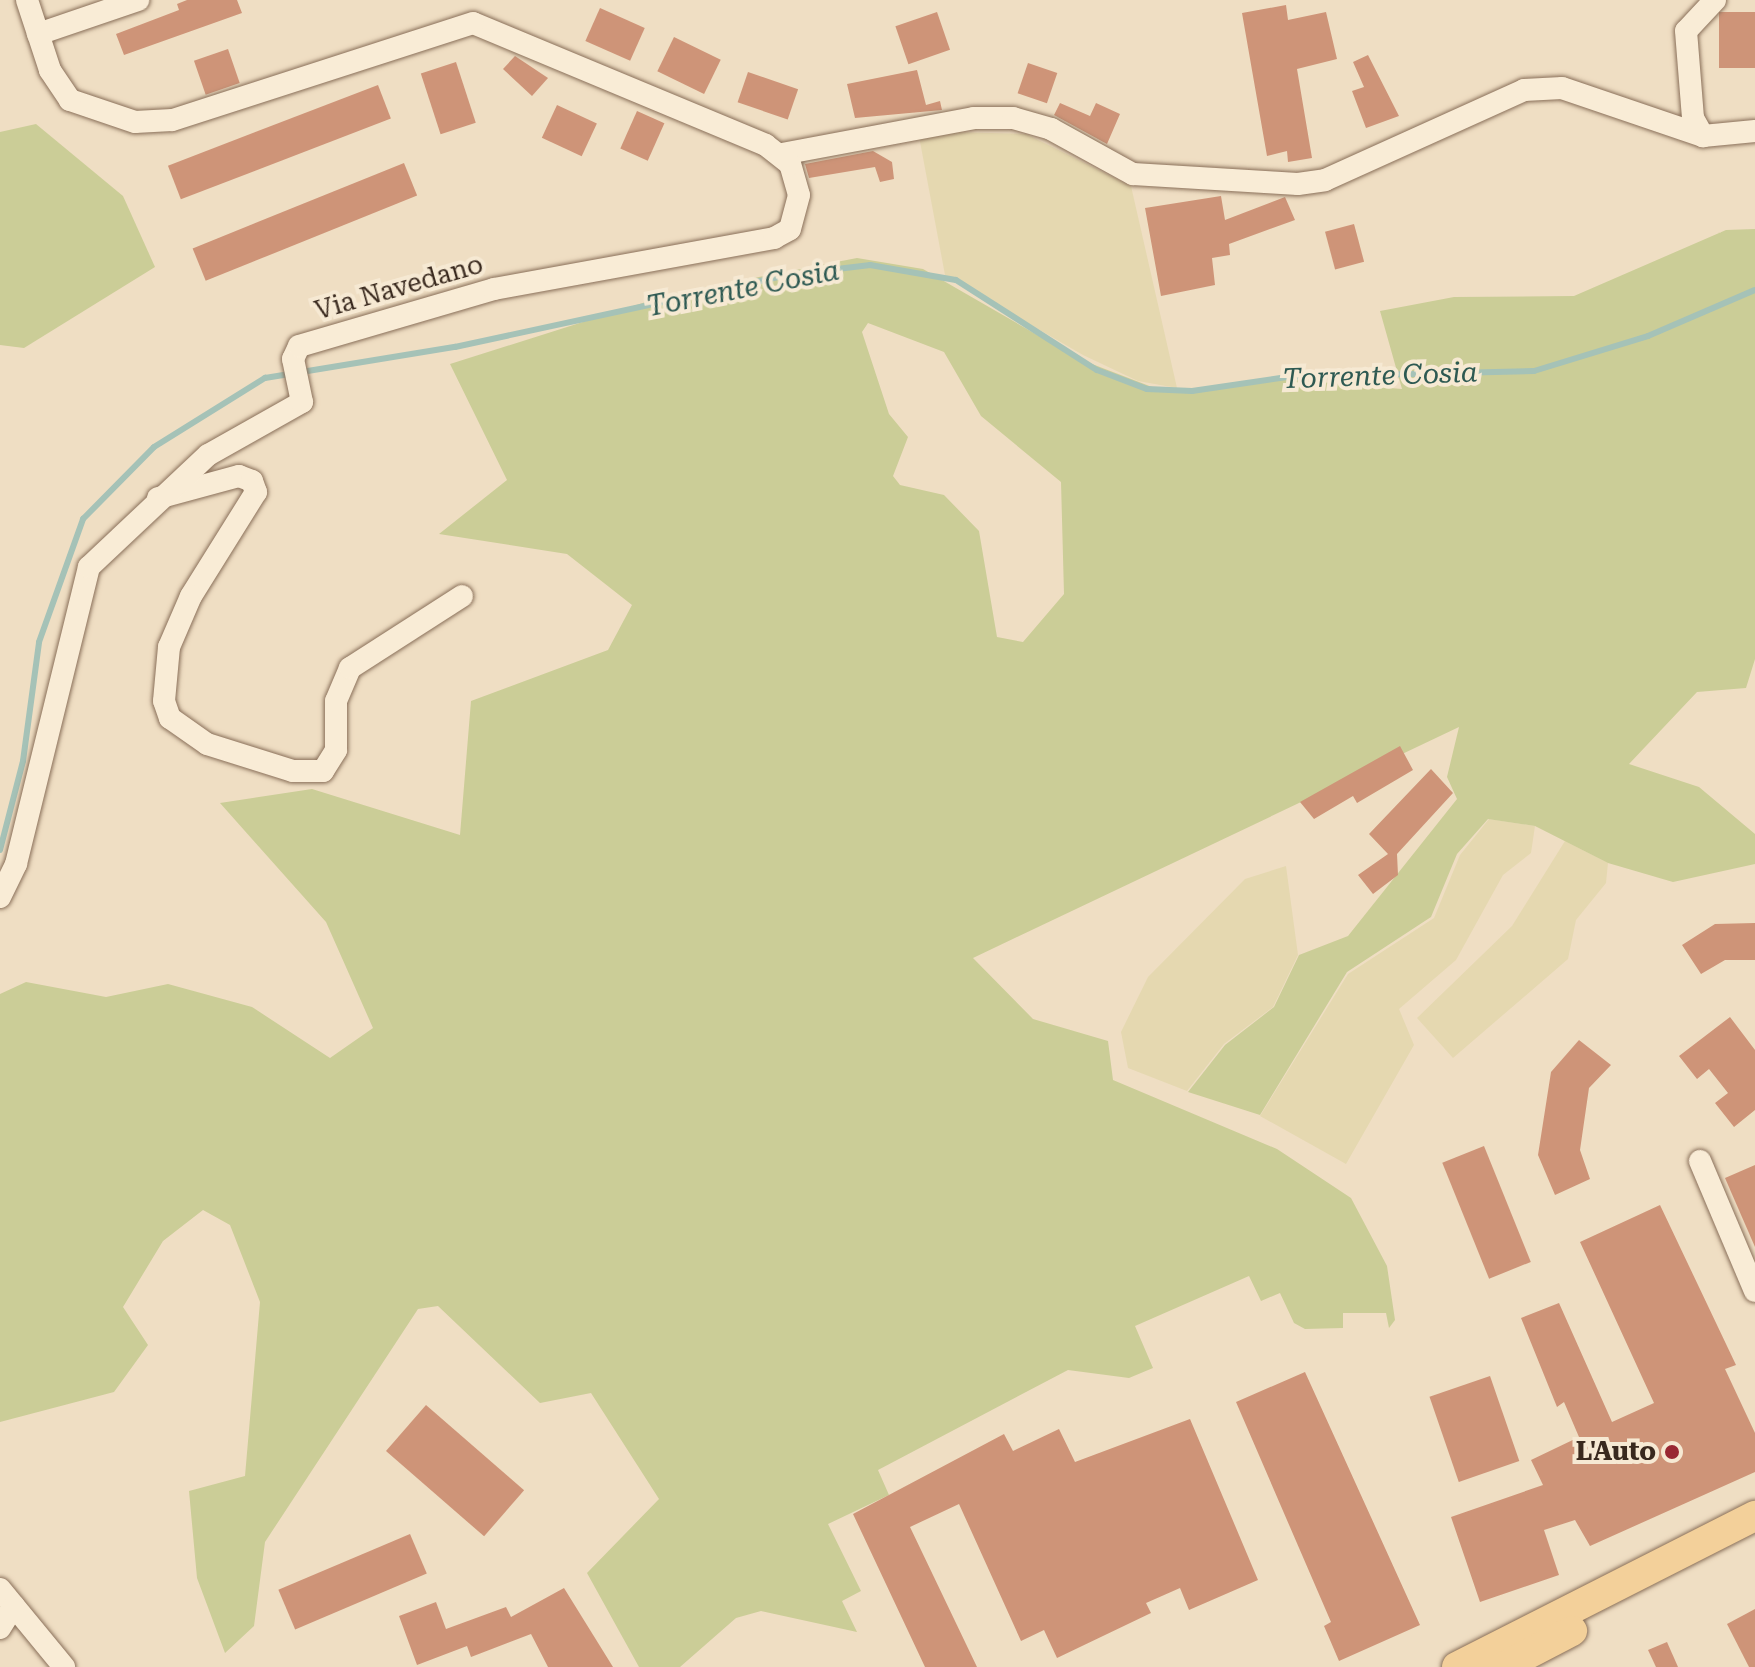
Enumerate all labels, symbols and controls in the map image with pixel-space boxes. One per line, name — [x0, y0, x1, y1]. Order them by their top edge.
street label: Via Navedano — [311, 249, 487, 327]
water label: Torrente Cosia — [644, 254, 842, 324]
water label: Torrente Cosia — [1282, 356, 1478, 396]
place label: L'Auto — [1576, 1436, 1656, 1468]
marker: L'Auto — [1663, 1443, 1681, 1461]

